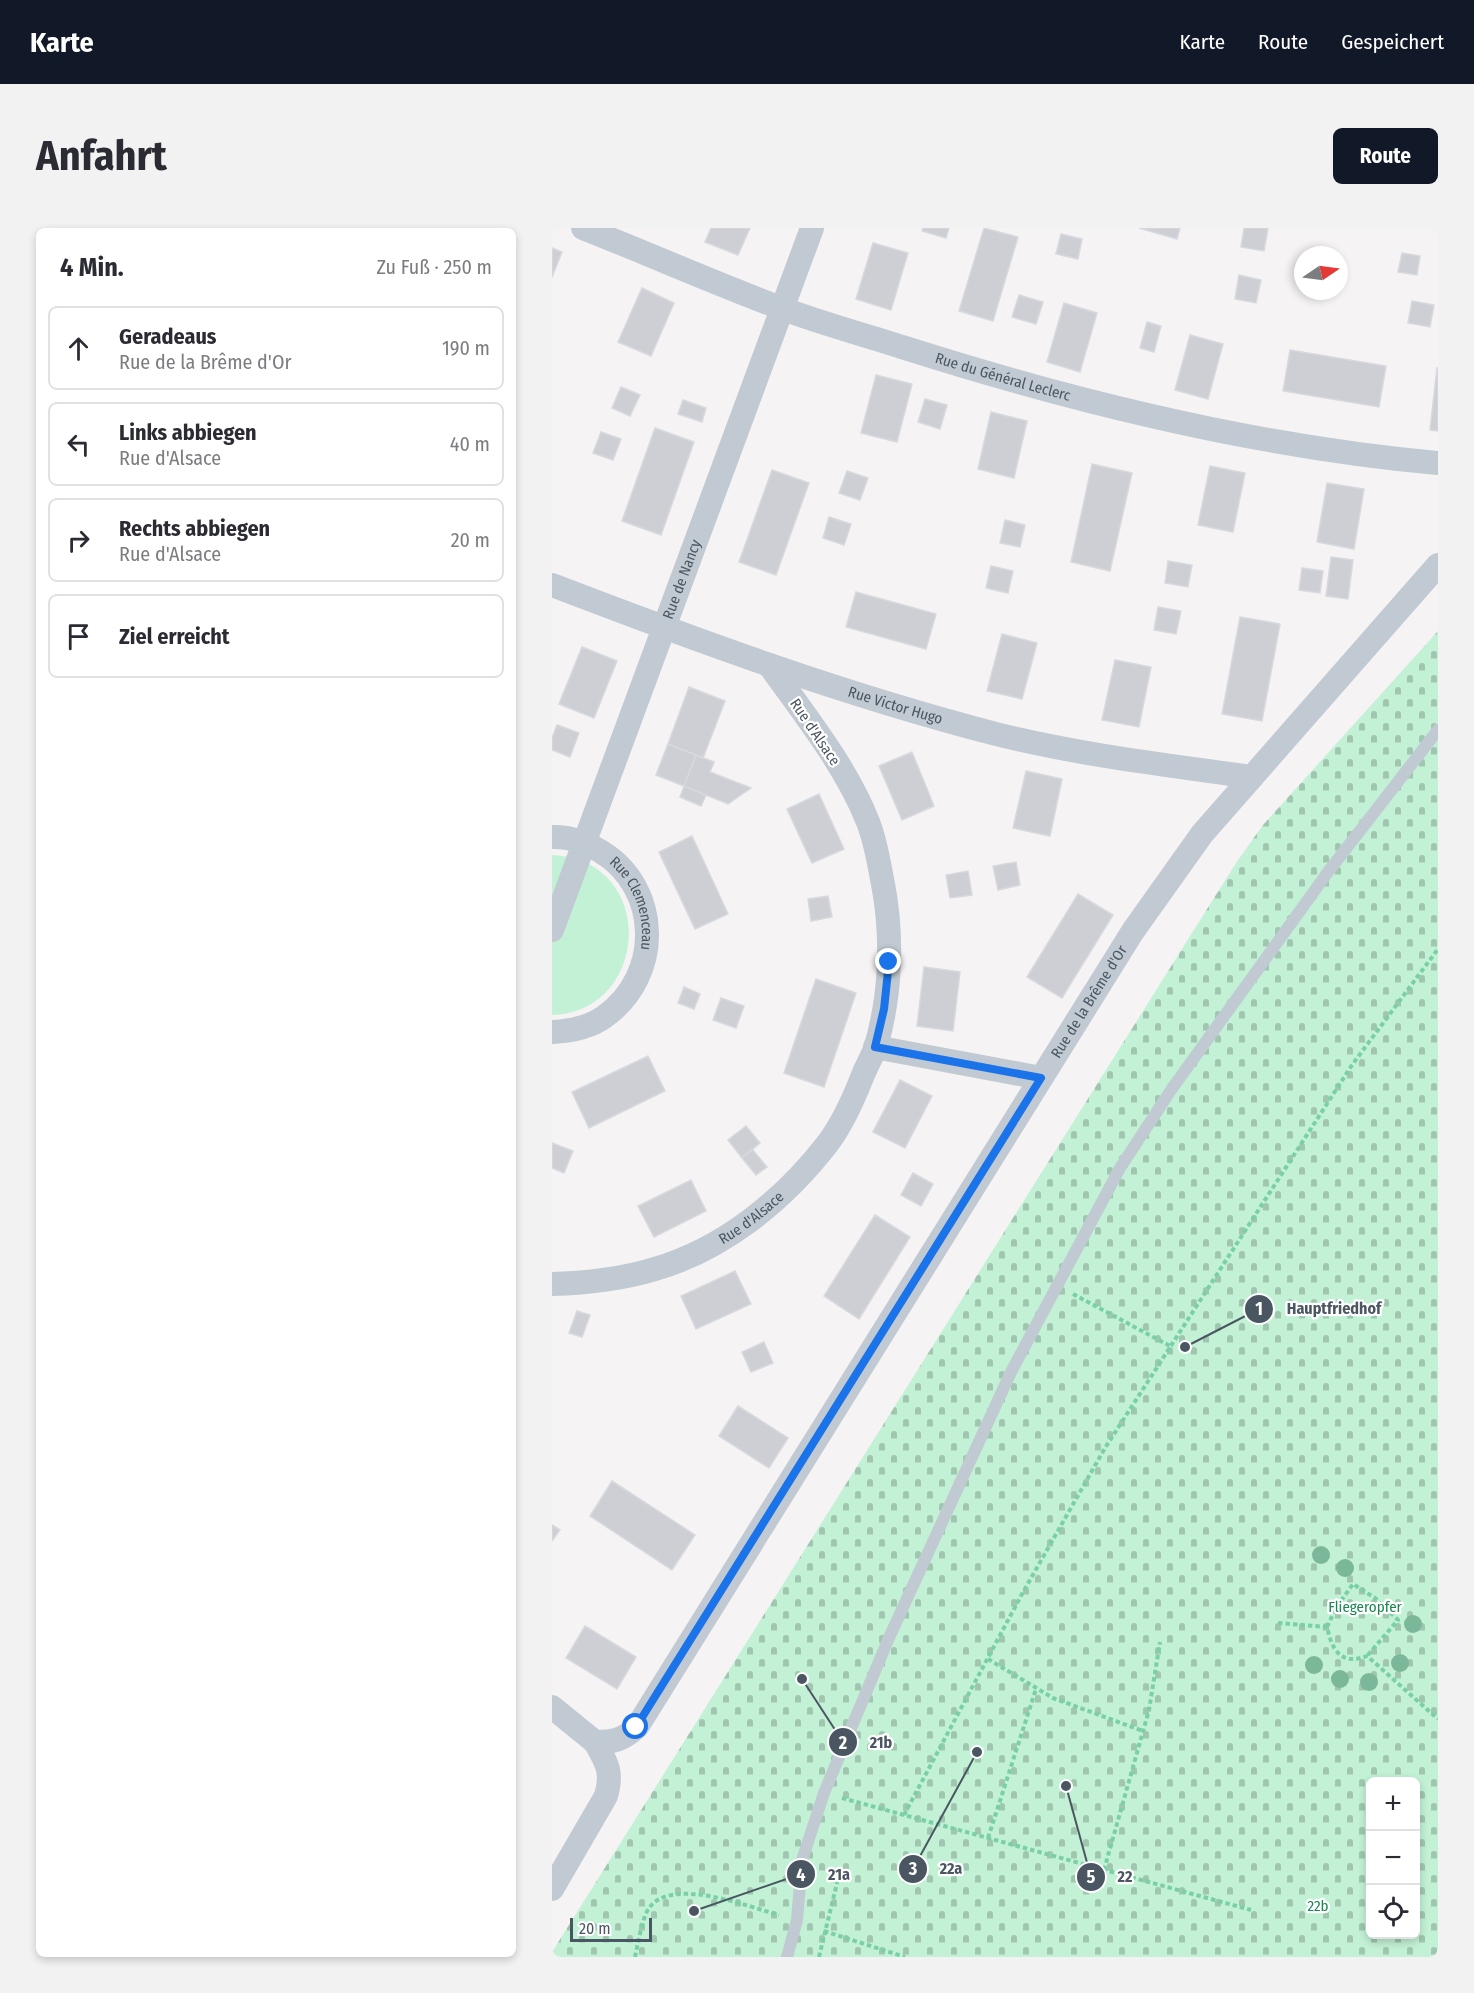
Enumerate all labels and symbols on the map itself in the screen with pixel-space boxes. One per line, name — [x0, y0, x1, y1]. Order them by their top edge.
north arrow — [1294, 246, 1348, 300]
street label: Rue du Général Leclerc — [933, 349, 1073, 405]
street label: Rue de Nancy — [659, 537, 705, 622]
street label: Rue Victor Hugo — [846, 683, 945, 728]
street label: Rue d'Alsace — [786, 695, 844, 769]
street label: Rue Clemenceau — [606, 853, 656, 951]
street label: Rue de la Brême d'Or — [1047, 941, 1131, 1061]
route end — [875, 948, 901, 974]
street label: Rue d'Alsace — [715, 1188, 787, 1248]
callout: Hauptfriedhof — [1244, 1292, 1393, 1326]
text: 1 — [1255, 1298, 1263, 1320]
text: Hauptfriedhof — [1287, 1299, 1383, 1318]
park label: Fliegeropfer — [1328, 1598, 1403, 1616]
route start — [622, 1713, 648, 1739]
callout: 21b — [828, 1725, 904, 1759]
text: 2 — [838, 1732, 847, 1754]
text: 21b — [869, 1733, 893, 1752]
callout: 22a — [898, 1852, 974, 1886]
callout: 21a — [786, 1857, 862, 1891]
text: 3 — [908, 1858, 918, 1880]
text: 22a — [939, 1859, 962, 1878]
callout: 22 — [1076, 1860, 1144, 1894]
text: 4 — [796, 1864, 806, 1886]
text: 21a — [827, 1865, 850, 1884]
text: 5 — [1087, 1866, 1096, 1888]
text: 22 — [1117, 1867, 1133, 1886]
park label: 22b — [1307, 1897, 1329, 1915]
scale bar — [570, 1915, 652, 1942]

